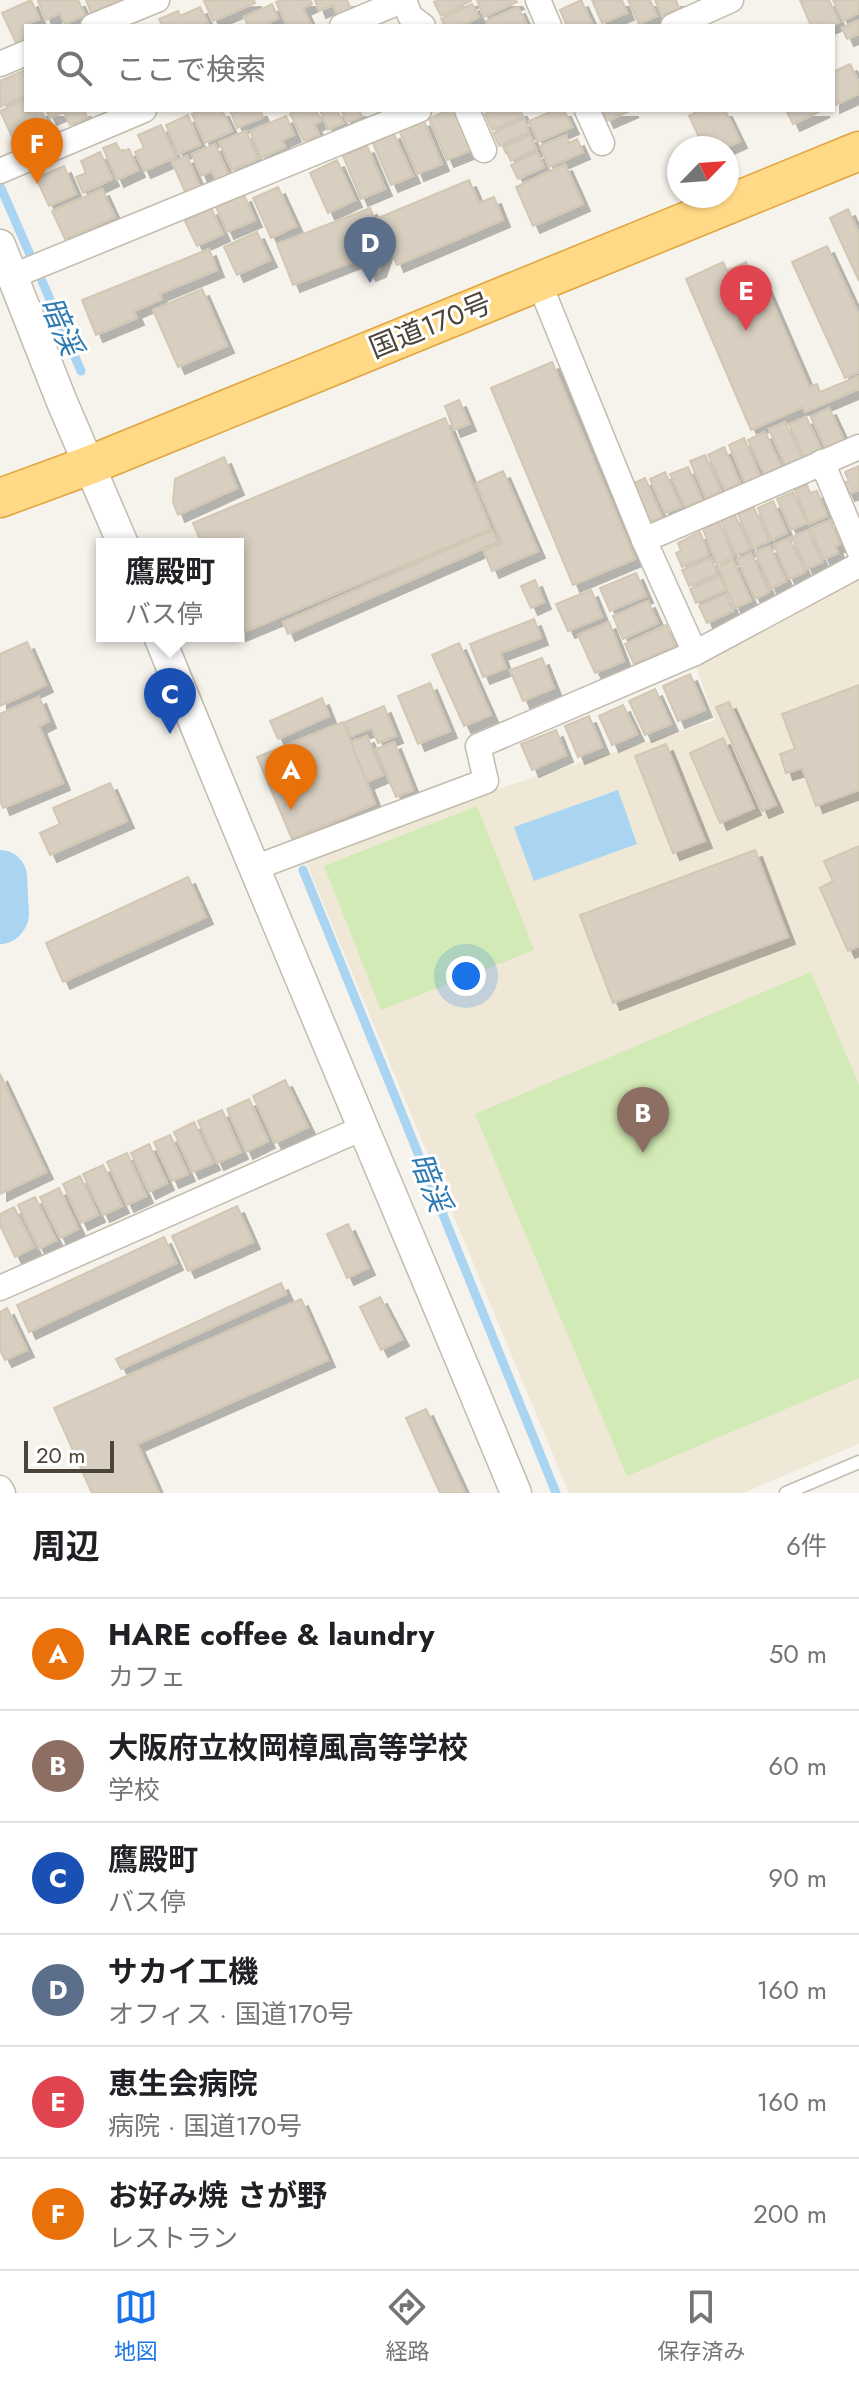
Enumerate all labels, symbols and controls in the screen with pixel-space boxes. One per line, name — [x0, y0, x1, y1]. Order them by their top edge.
search box — [24, 24, 835, 112]
icon: search — [52, 46, 96, 90]
text: ここで検索 — [116, 48, 266, 91]
pin: F — [11, 118, 63, 184]
north arrow — [667, 136, 739, 208]
pin: D — [344, 217, 396, 283]
pin: E — [720, 265, 772, 331]
street label: 国道170号 — [363, 282, 497, 368]
water label: 暗渓 — [30, 290, 95, 366]
popup — [96, 538, 244, 642]
text: 鷹殿町 — [125, 550, 215, 593]
text: バス停 — [125, 595, 203, 633]
pin: C — [144, 668, 196, 734]
pin: A — [265, 744, 317, 810]
your location — [446, 956, 486, 996]
pin: B — [617, 1087, 669, 1153]
water label: 暗渓 — [399, 1146, 463, 1221]
scale bar — [24, 1437, 114, 1473]
text: 20 m — [36, 1439, 85, 1471]
text: 周辺 — [32, 1522, 100, 1571]
text: 6件 — [786, 1527, 827, 1565]
text: HARE coffee & laundry — [108, 1613, 434, 1656]
text: A — [48, 1635, 68, 1673]
text: 50 m — [769, 1635, 827, 1673]
text: カフェ — [108, 1658, 186, 1696]
text: 大阪府立枚岡樟風高等学校 — [108, 1726, 468, 1769]
text: B — [49, 1747, 67, 1785]
text: 60 m — [768, 1747, 827, 1785]
text: 学校 — [108, 1771, 160, 1809]
text: 鷹殿町 — [108, 1838, 198, 1881]
text: C — [49, 1859, 67, 1897]
text: 90 m — [768, 1859, 827, 1897]
text: バス停 — [108, 1883, 186, 1921]
text: サカイ工機 — [108, 1950, 258, 1993]
text: D — [48, 1971, 68, 2009]
text: 160 m — [757, 1971, 827, 2009]
text: オフィス · 国道170号 — [108, 1995, 354, 2033]
text: 恵生会病院 — [108, 2062, 258, 2105]
text: E — [50, 2083, 66, 2121]
text: 160 m — [757, 2083, 827, 2121]
text: 病院 · 国道170号 — [108, 2107, 302, 2145]
text: お好み焼 さが野 — [108, 2174, 327, 2217]
text: F — [51, 2195, 65, 2233]
text: 200 m — [753, 2195, 827, 2233]
text: レストラン — [108, 2219, 238, 2257]
tab: 地図 — [114, 2285, 158, 2367]
tab: 経路 — [385, 2285, 429, 2367]
tab: 保存済み — [657, 2285, 745, 2367]

